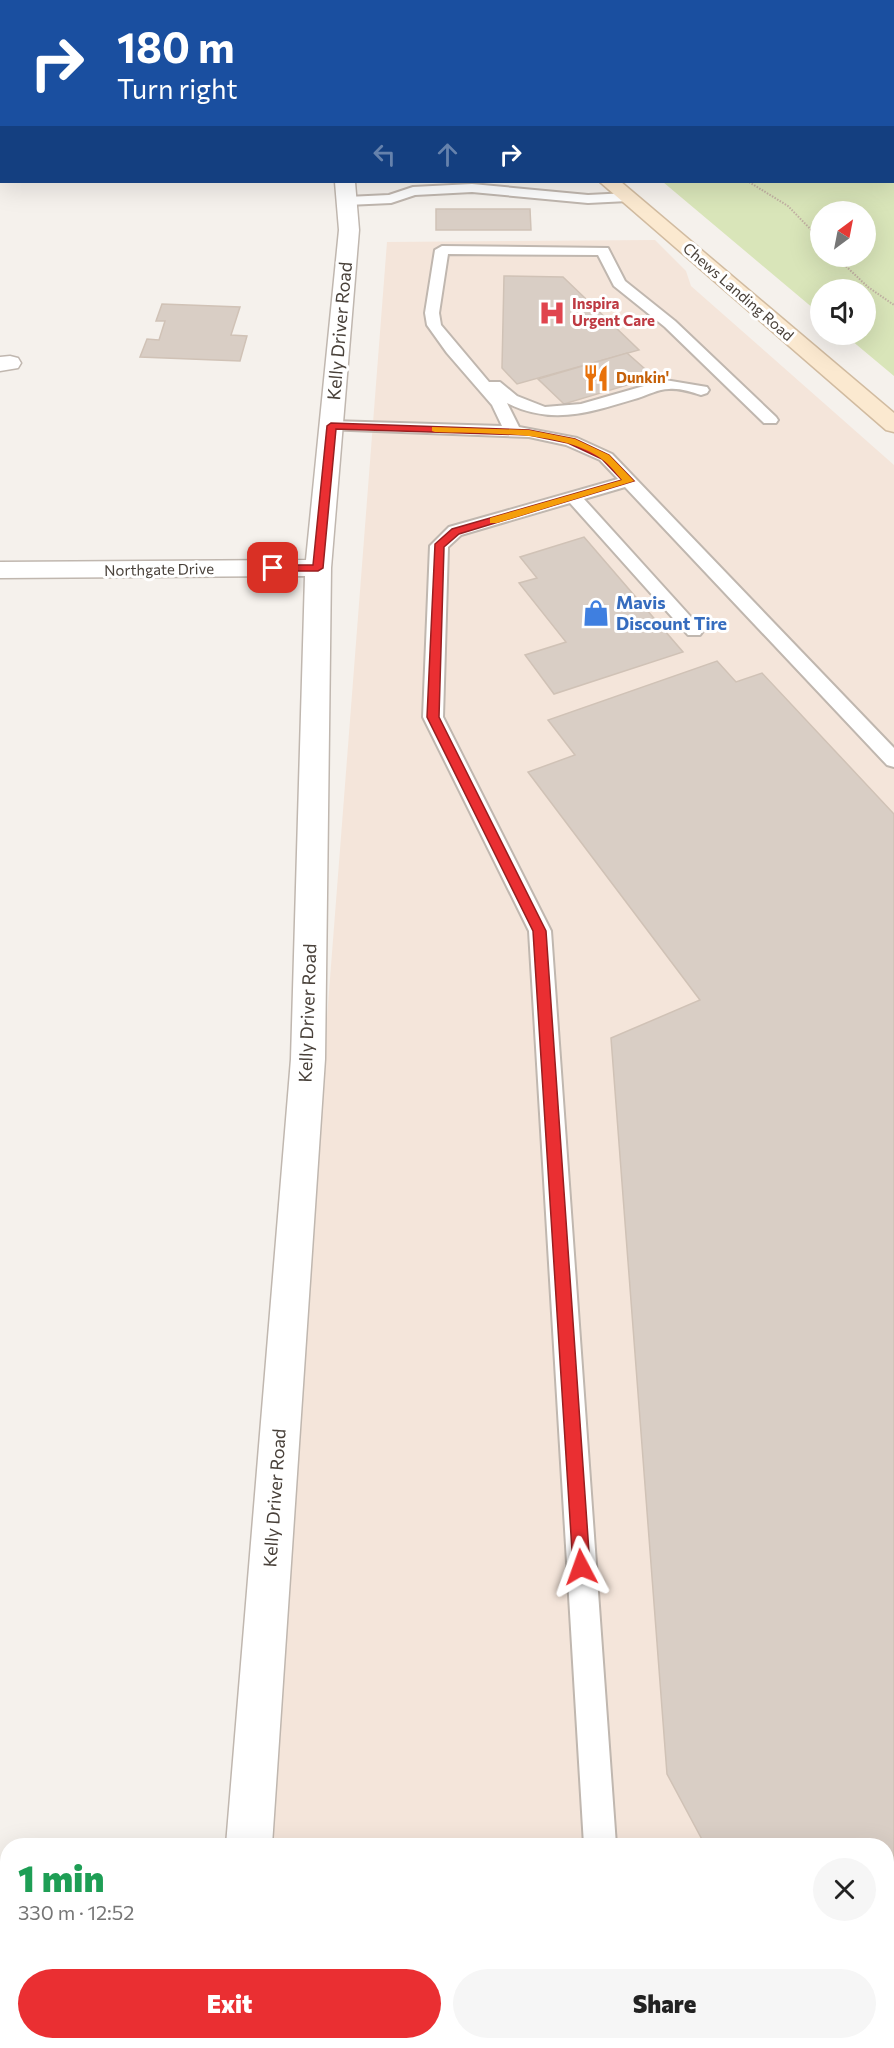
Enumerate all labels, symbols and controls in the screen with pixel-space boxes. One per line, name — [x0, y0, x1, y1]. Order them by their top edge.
text: 180 m — [117, 20, 235, 72]
icon: right — [18, 24, 96, 102]
text: Turn right — [117, 72, 237, 105]
icon: left — [368, 138, 401, 171]
icon: ahead — [431, 138, 464, 171]
icon: right — [494, 138, 527, 171]
north arrow — [810, 201, 876, 267]
map controls — [810, 201, 876, 345]
street label: Chews Landing Road — [680, 238, 798, 344]
street label: Kelly Driver Road — [322, 261, 356, 401]
button: sound — [810, 279, 876, 345]
place label: Inspira Urgent Care — [572, 294, 655, 329]
hospital icon: Inspira Urgent Care — [537, 298, 567, 328]
restaurant icon: Dunkin' — [581, 363, 611, 393]
place label: Dunkin' — [616, 368, 669, 386]
pin — [247, 542, 298, 593]
icon: arrive — [256, 551, 289, 584]
street label: Northgate Drive — [104, 559, 214, 579]
place label: Mavis Discount Tire — [616, 591, 727, 634]
shop icon: Mavis Discount Tire — [581, 598, 611, 628]
street label: Kelly Driver Road — [294, 943, 320, 1083]
street label: Kelly Driver Road — [258, 1428, 290, 1568]
position arrow — [549, 1535, 613, 1599]
text: 1 min — [18, 1855, 104, 1899]
button: close — [813, 1858, 876, 1921]
text: 330 m · 12:52 — [18, 1900, 134, 1924]
button: Exit — [18, 1969, 441, 2038]
button: Share — [453, 1969, 876, 2038]

